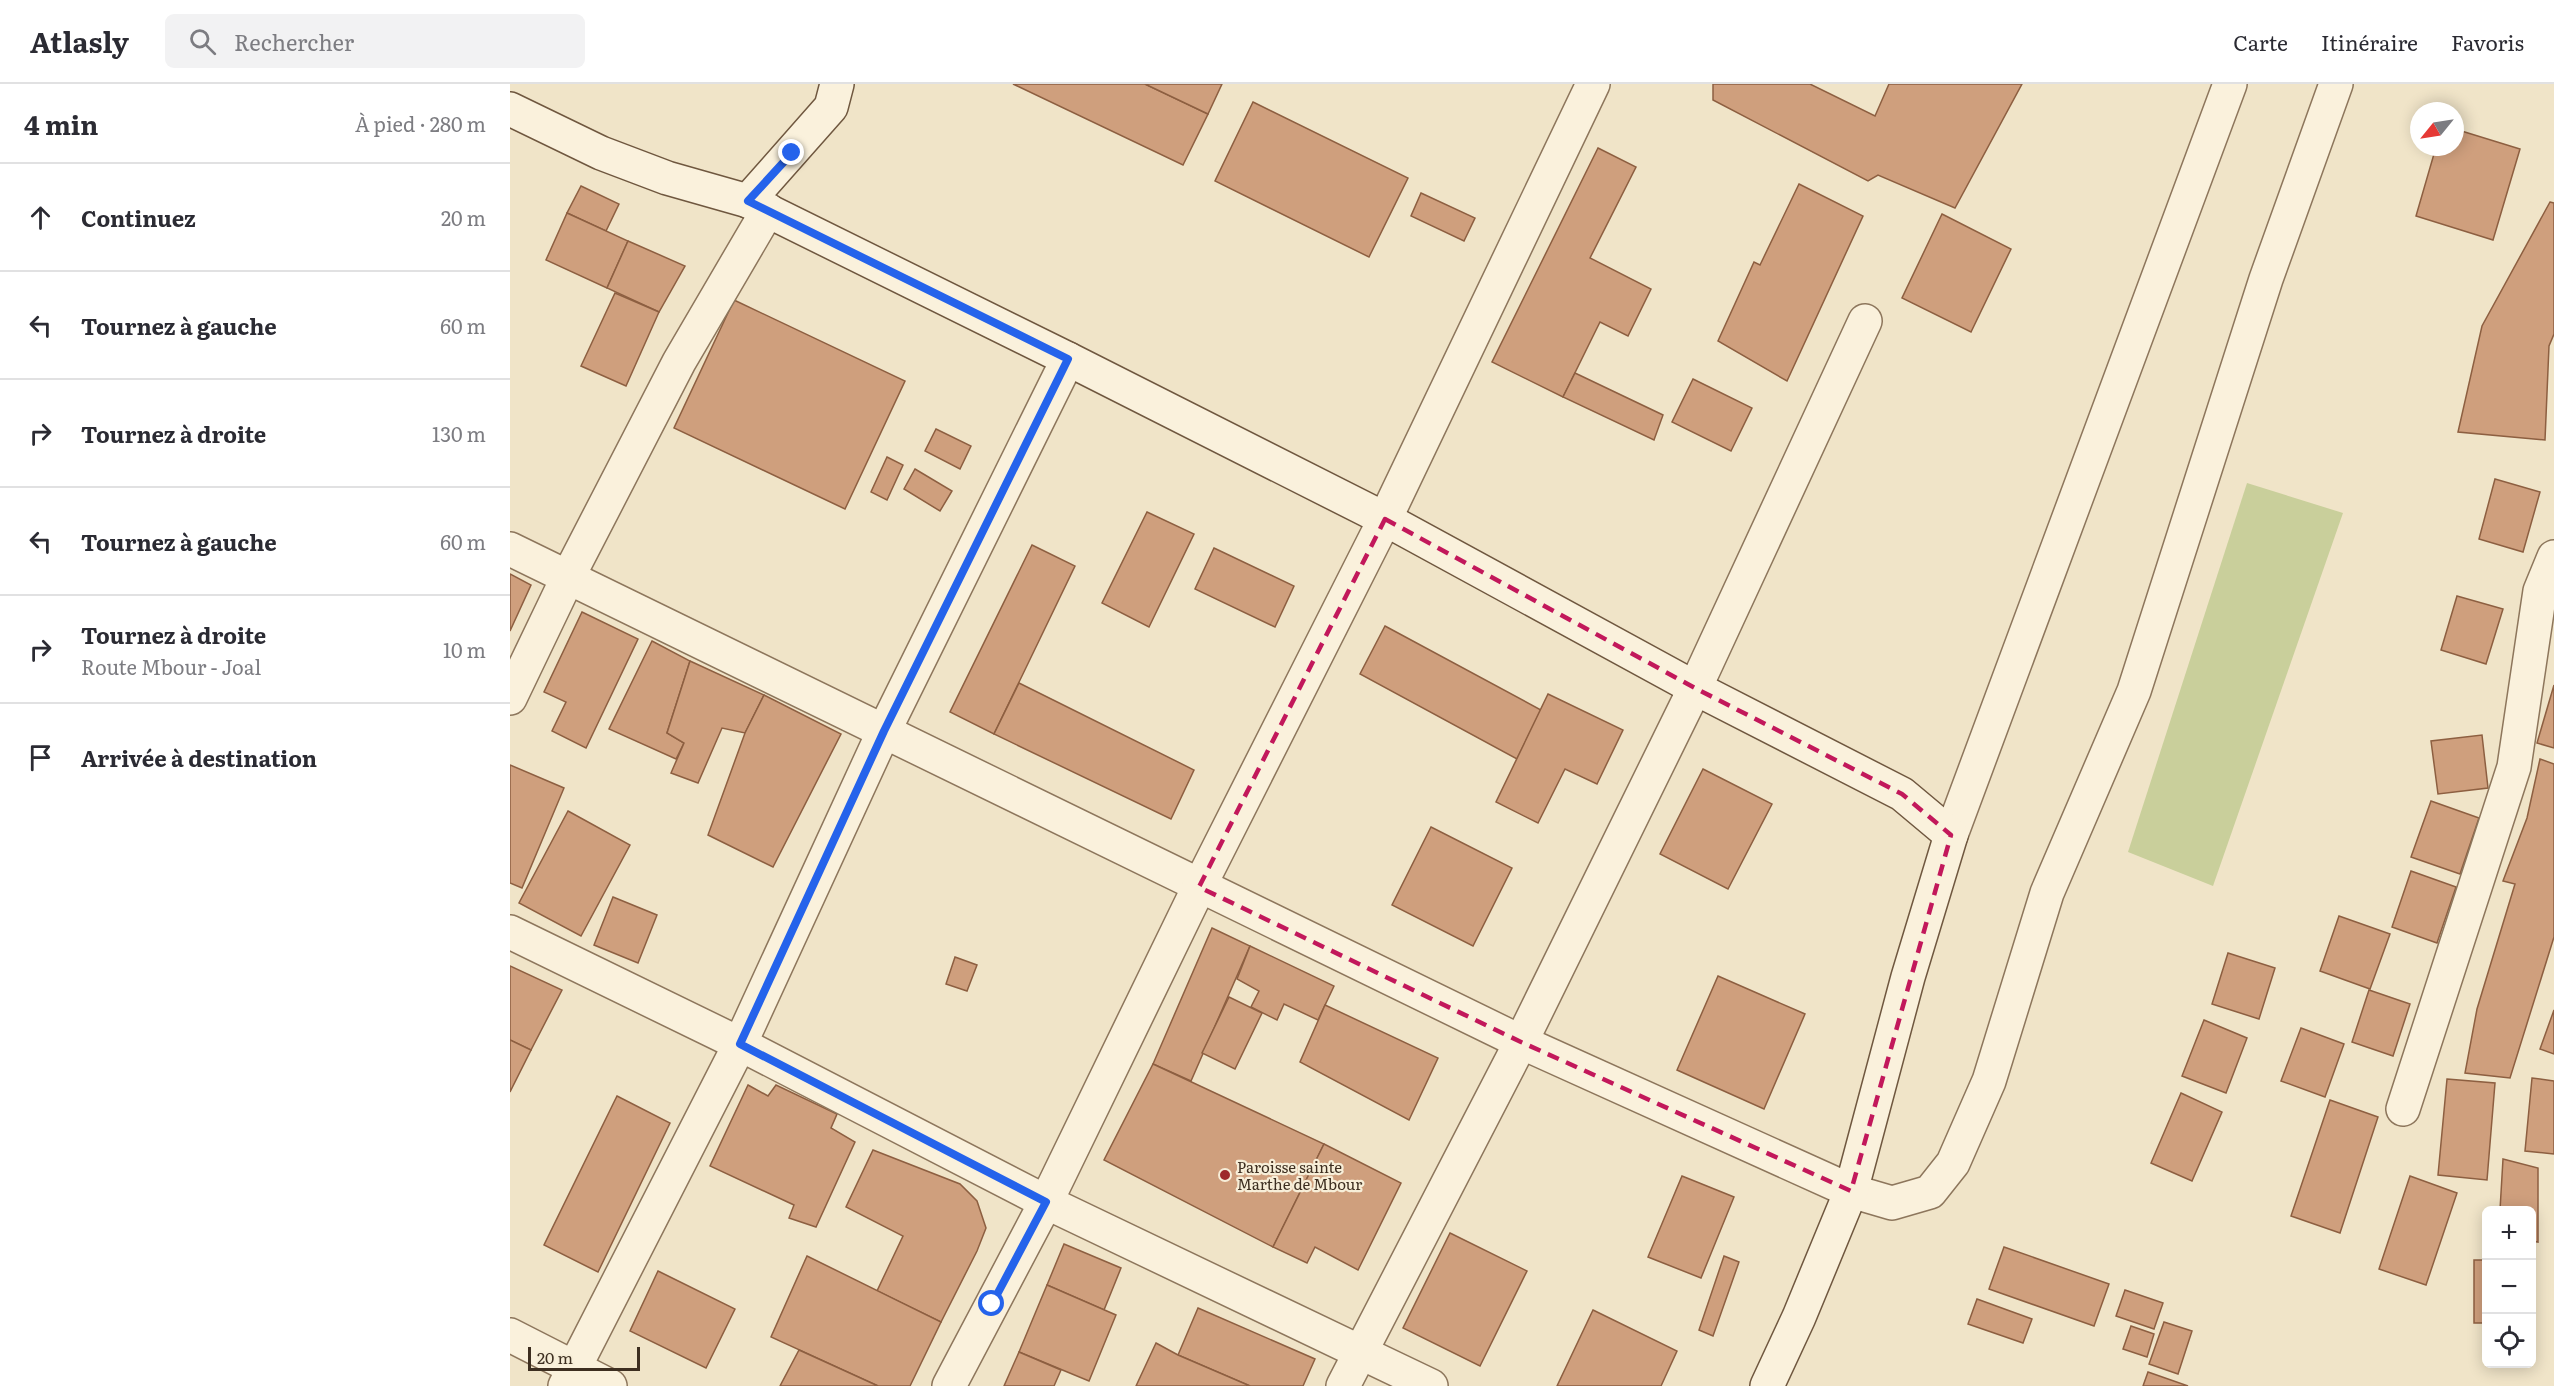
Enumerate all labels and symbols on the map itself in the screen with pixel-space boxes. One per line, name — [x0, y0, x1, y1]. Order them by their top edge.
north arrow — [2410, 102, 2464, 156]
route end — [778, 139, 804, 165]
place label: Paroisse sainte Marthe de Mbour — [1237, 1155, 1362, 1195]
marker: Paroisse sainte Marthe de Mbour — [1218, 1168, 1232, 1182]
route start — [978, 1290, 1004, 1316]
scale bar — [528, 1344, 640, 1372]

